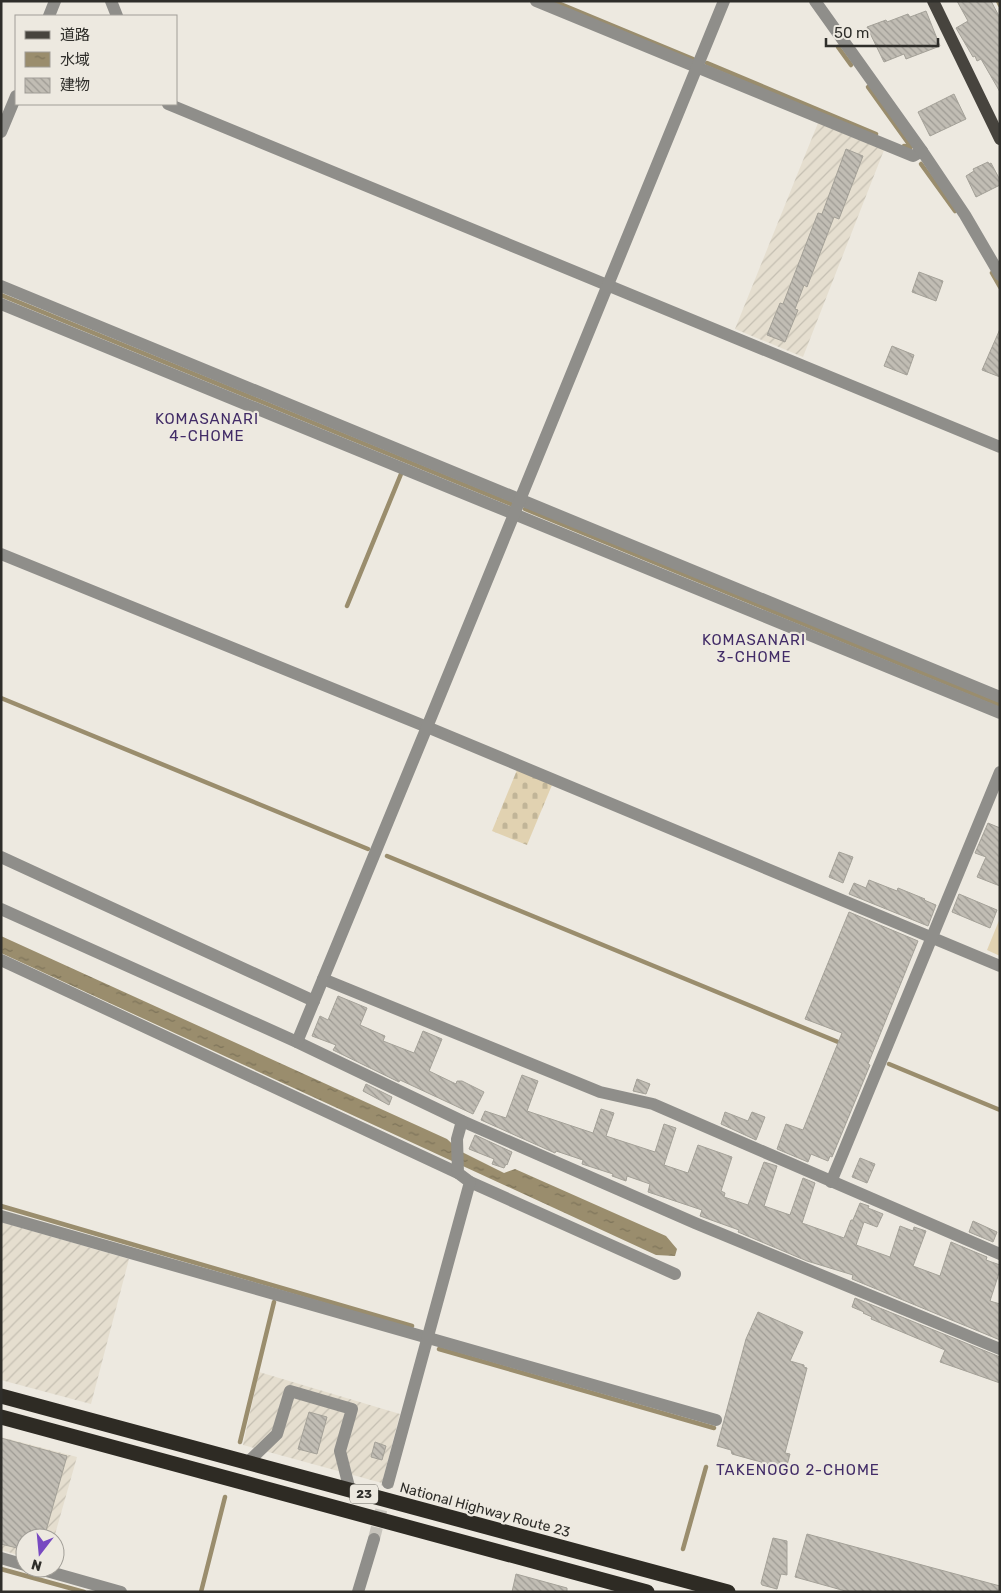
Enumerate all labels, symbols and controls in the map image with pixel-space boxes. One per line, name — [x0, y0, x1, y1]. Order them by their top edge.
legend — [15, 15, 178, 105]
scale bar — [826, 15, 938, 47]
text: 50 m — [834, 24, 869, 42]
text: 道路 — [60, 26, 90, 44]
text: 水域 — [60, 51, 90, 69]
text: 建物 — [60, 76, 90, 94]
district label: KOMASANARI 4-CHOME — [155, 410, 259, 445]
district label: KOMASANARI 3-CHOME — [702, 631, 806, 666]
district label: TAKENOGO 2-CHOME — [716, 1461, 880, 1479]
street label: National Highway Route 23 — [398, 1479, 572, 1541]
road number: 23 — [350, 1485, 378, 1504]
north arrow — [15, 1528, 65, 1578]
text: N — [29, 1555, 44, 1575]

